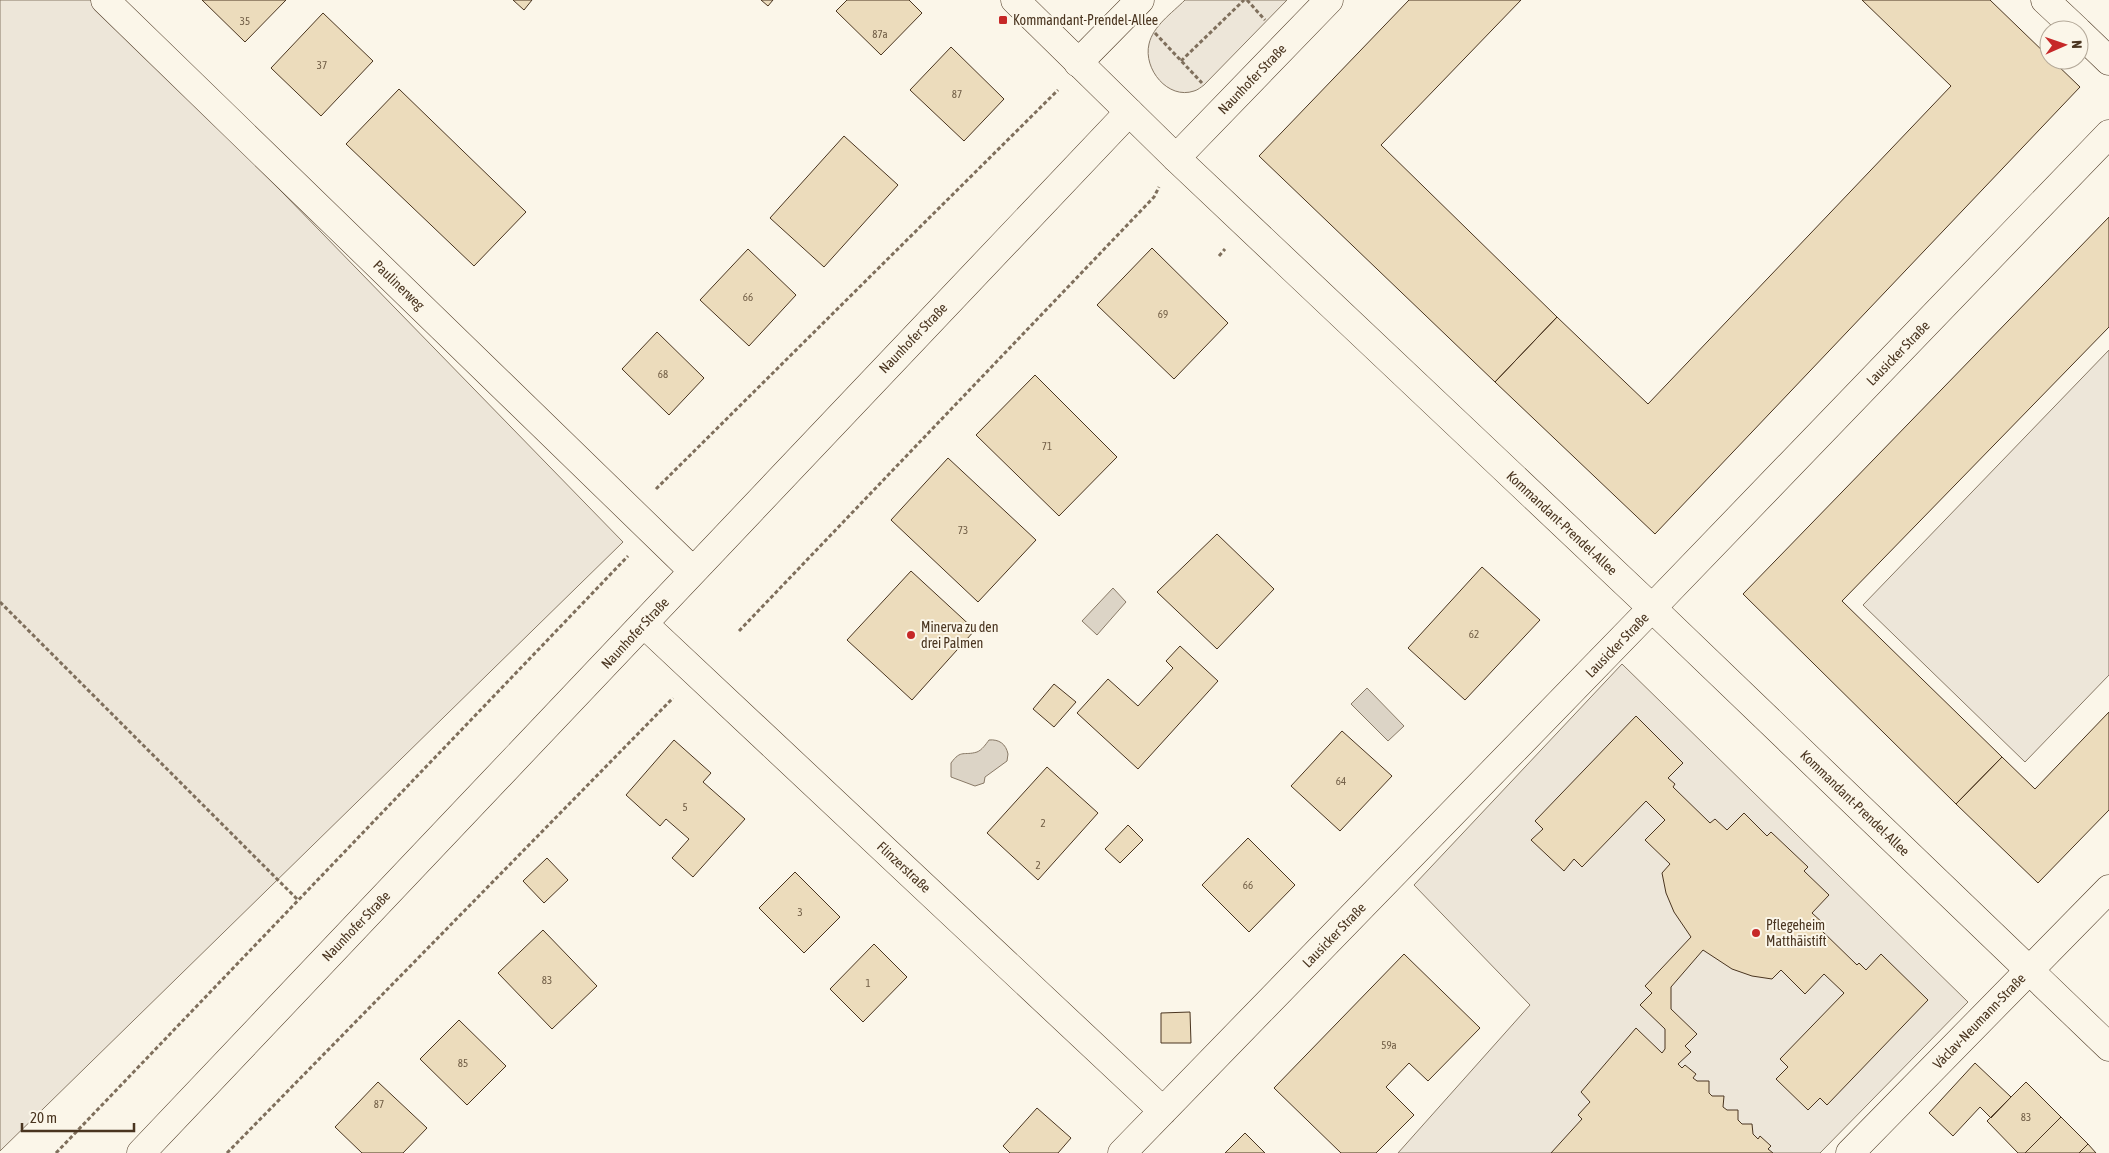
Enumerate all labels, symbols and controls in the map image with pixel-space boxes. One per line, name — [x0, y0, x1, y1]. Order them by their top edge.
place label: Kommandant-Prendel-Allee — [1013, 12, 1158, 28]
marker: Kommandant-Prendel-Allee — [997, 14, 1009, 26]
house number: 35 — [240, 15, 250, 27]
north arrow — [2039, 20, 2089, 70]
house number: 87a — [872, 28, 888, 40]
text: N — [2069, 40, 2085, 49]
street label: Naunhofer Straße — [1215, 41, 1289, 117]
house number: 37 — [317, 59, 327, 71]
house number: 87 — [952, 88, 962, 100]
street label: Paulinerweg — [370, 257, 428, 313]
house number: 66 — [743, 291, 753, 303]
street label: Naunhofer Straße — [876, 300, 950, 376]
house number: 69 — [1158, 308, 1168, 320]
street label: Lausicker Straße — [1863, 317, 1933, 389]
house number: 68 — [658, 368, 668, 380]
house number: 71 — [1042, 440, 1052, 452]
street label: Kommandant-Prendel-Allee — [1503, 468, 1621, 578]
house number: 73 — [958, 524, 968, 536]
street label: Naunhofer Straße — [598, 594, 672, 672]
street label: Lausicker Straße — [1582, 609, 1652, 681]
place label: Minerva zu den drei Palmen — [921, 619, 998, 651]
house number: 62 — [1469, 628, 1479, 640]
marker: Minerva zu den drei Palmen — [905, 629, 917, 641]
street label: Kommandant-Prendel-Allee — [1797, 747, 1913, 859]
house number: 64 — [1336, 775, 1346, 787]
house number: 5 — [682, 801, 688, 813]
house number: 2 — [1040, 817, 1046, 829]
street label: Flinzerstraße — [874, 838, 934, 896]
house number: 2 — [1035, 859, 1041, 871]
house number: 66 — [1243, 879, 1253, 891]
street label: Naunhofer Straße — [319, 888, 393, 964]
street label: Lausicker Straße — [1299, 899, 1369, 971]
house number: 3 — [797, 906, 803, 918]
place label: Pflegeheim Matthäistift — [1766, 917, 1827, 949]
marker: Pflegeheim Matthäistift — [1750, 927, 1762, 939]
street label: Václav-Neumann-Straße — [1930, 970, 2028, 1072]
house number: 83 — [542, 974, 552, 986]
house number: 1 — [865, 977, 871, 989]
house number: 59a — [1381, 1039, 1397, 1051]
house number: 85 — [458, 1057, 468, 1069]
house number: 87 — [374, 1098, 384, 1110]
scale bar — [22, 1100, 135, 1132]
text: 20 m — [30, 1109, 57, 1126]
house number: 83 — [2021, 1111, 2031, 1123]

